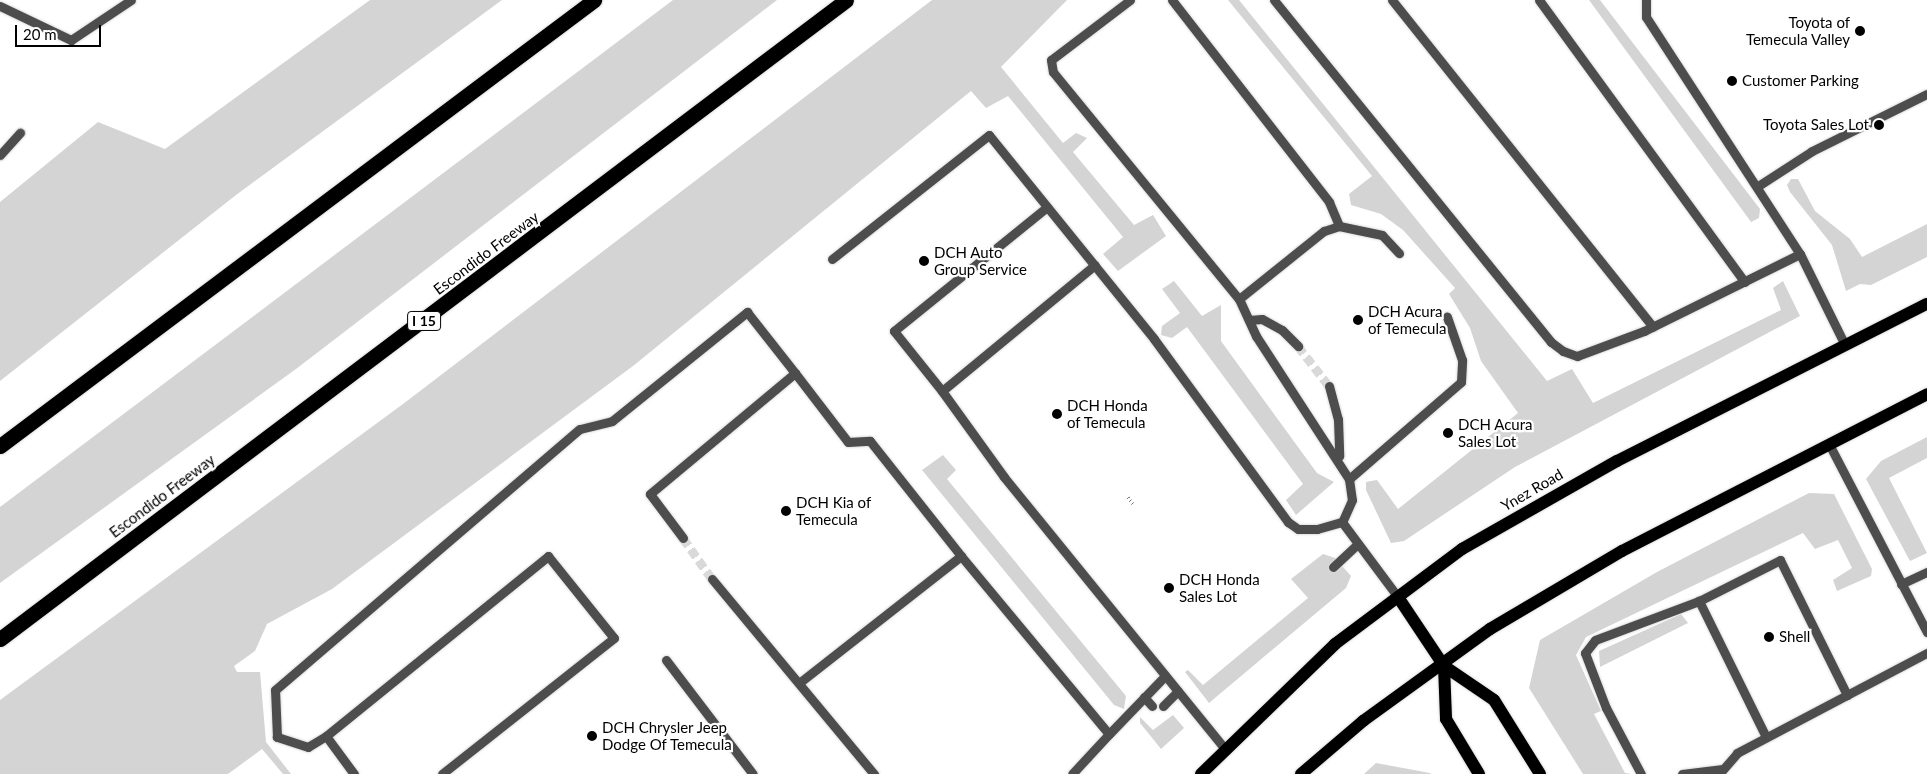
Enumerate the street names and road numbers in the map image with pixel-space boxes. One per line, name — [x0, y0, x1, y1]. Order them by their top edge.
street label: Escondido Freeway — [430, 208, 542, 298]
road number: I 15 — [406, 310, 442, 332]
street label: Escondido Freeway — [106, 451, 218, 541]
street label: Ynez Road — [1498, 465, 1566, 515]

